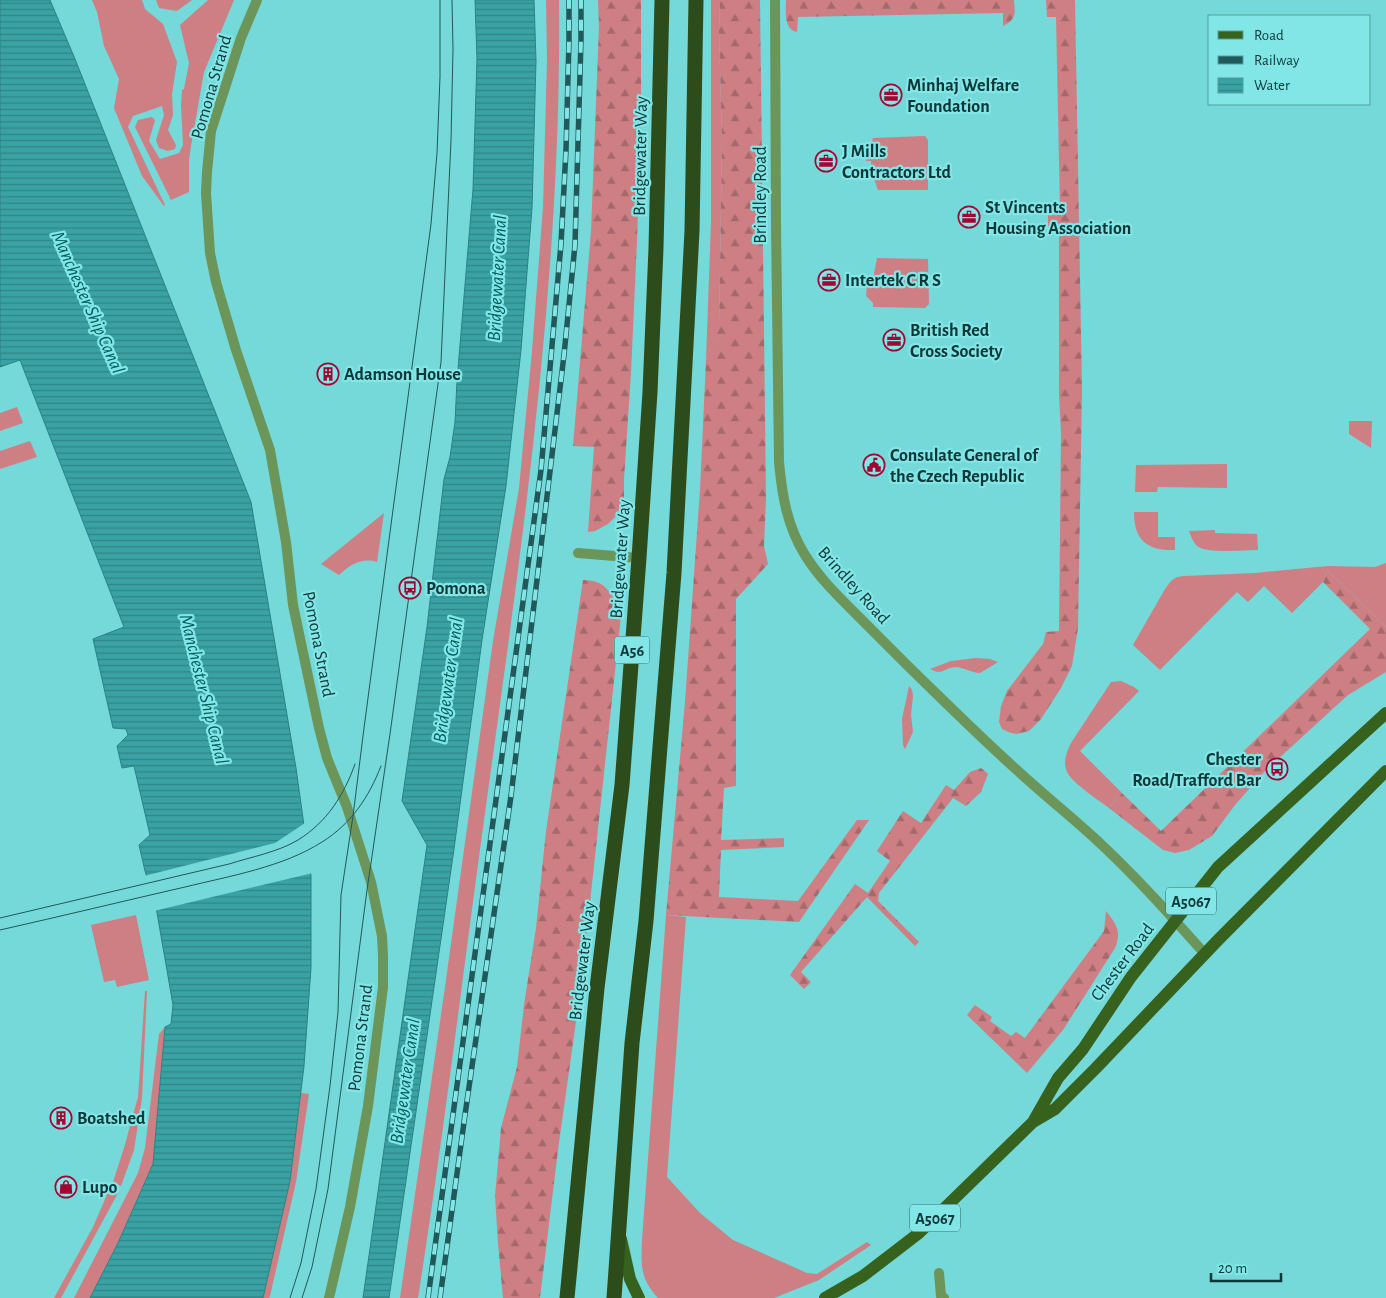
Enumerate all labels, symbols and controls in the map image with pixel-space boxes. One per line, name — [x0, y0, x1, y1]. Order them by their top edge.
legend — [1208, 15, 1371, 105]
text: Road — [1254, 28, 1284, 43]
street label: Pomona Strand — [188, 33, 235, 141]
text: Railway — [1254, 53, 1300, 68]
place label: Minhaj Welfare Foundation — [907, 77, 1019, 116]
text: Water — [1254, 78, 1290, 93]
office icon: Minhaj Welfare Foundation — [879, 83, 903, 107]
street label: Bridgewater Way — [631, 96, 651, 216]
place label: J Mills Contractors Ltd — [842, 143, 951, 182]
street label: Brindley Road — [752, 146, 770, 244]
office icon: J Mills Contractors Ltd — [814, 149, 838, 173]
place label: St Vincents Housing Association — [985, 199, 1131, 238]
office icon: St Vincents Housing Association — [957, 205, 981, 229]
water label: Bridgewater Canal — [485, 214, 510, 342]
water label: Manchester Ship Canal — [48, 229, 128, 377]
office icon: Intertek C R S — [817, 268, 841, 292]
place label: Intertek C R S — [845, 272, 941, 290]
place label: British Red Cross Society — [910, 322, 1003, 361]
office icon: British Red Cross Society — [882, 328, 906, 352]
building icon: Adamson House — [316, 362, 340, 386]
place label: Adamson House — [344, 366, 461, 384]
place label: Consulate General of the Czech Republic — [890, 447, 1040, 486]
public building icon: Consulate General of the Czech Republic — [862, 453, 886, 477]
street label: Bridgewater Way — [608, 498, 634, 619]
street label: Brindley Road — [814, 543, 893, 628]
bus stop icon: Pomona — [398, 576, 422, 600]
place label: Pomona — [426, 580, 486, 598]
street label: Pomona Strand — [299, 590, 337, 699]
water label: Manchester Ship Canal — [176, 612, 231, 767]
water label: Bridgewater Canal — [430, 616, 467, 744]
road number: A56 — [614, 636, 650, 664]
place label: Chester Road/Trafford Bar — [1132, 751, 1262, 790]
bus stop icon: Chester Road/Trafford Bar — [1265, 757, 1289, 781]
road number: A5067 — [1166, 888, 1216, 914]
street label: Bridgewater Way — [567, 900, 599, 1022]
street label: Chester Road — [1088, 920, 1158, 1005]
street label: Pomona Strand — [346, 984, 376, 1093]
water label: Bridgewater Canal — [387, 1017, 424, 1145]
building icon: Boatshed — [49, 1106, 73, 1130]
place label: Boatshed — [77, 1110, 146, 1128]
shop icon: Lupo — [54, 1175, 78, 1199]
place label: Lupo — [82, 1179, 118, 1197]
road number: A5067 — [910, 1204, 960, 1232]
scale bar — [1211, 1250, 1281, 1282]
text: 20 m — [1218, 1261, 1247, 1276]

